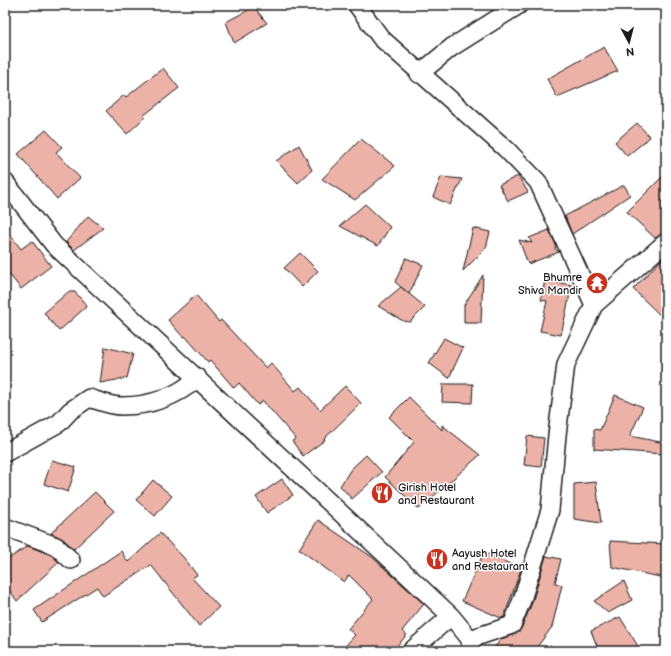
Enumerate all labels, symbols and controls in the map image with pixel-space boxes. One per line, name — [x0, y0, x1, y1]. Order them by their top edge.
north arrow — [609, 22, 649, 62]
text: N — [625, 44, 635, 58]
temple icon: Bhumre Shiva Mandir — [584, 270, 610, 296]
place label: Bhumre Shiva Mandir — [518, 271, 583, 297]
restaurant icon: Girish Hotel and Restaurant — [369, 480, 395, 506]
place label: Girish Hotel and Restaurant — [398, 481, 475, 507]
restaurant icon: Aayush Hotel and Restaurant — [424, 546, 450, 572]
place label: Aayush Hotel and Restaurant — [452, 547, 529, 573]

